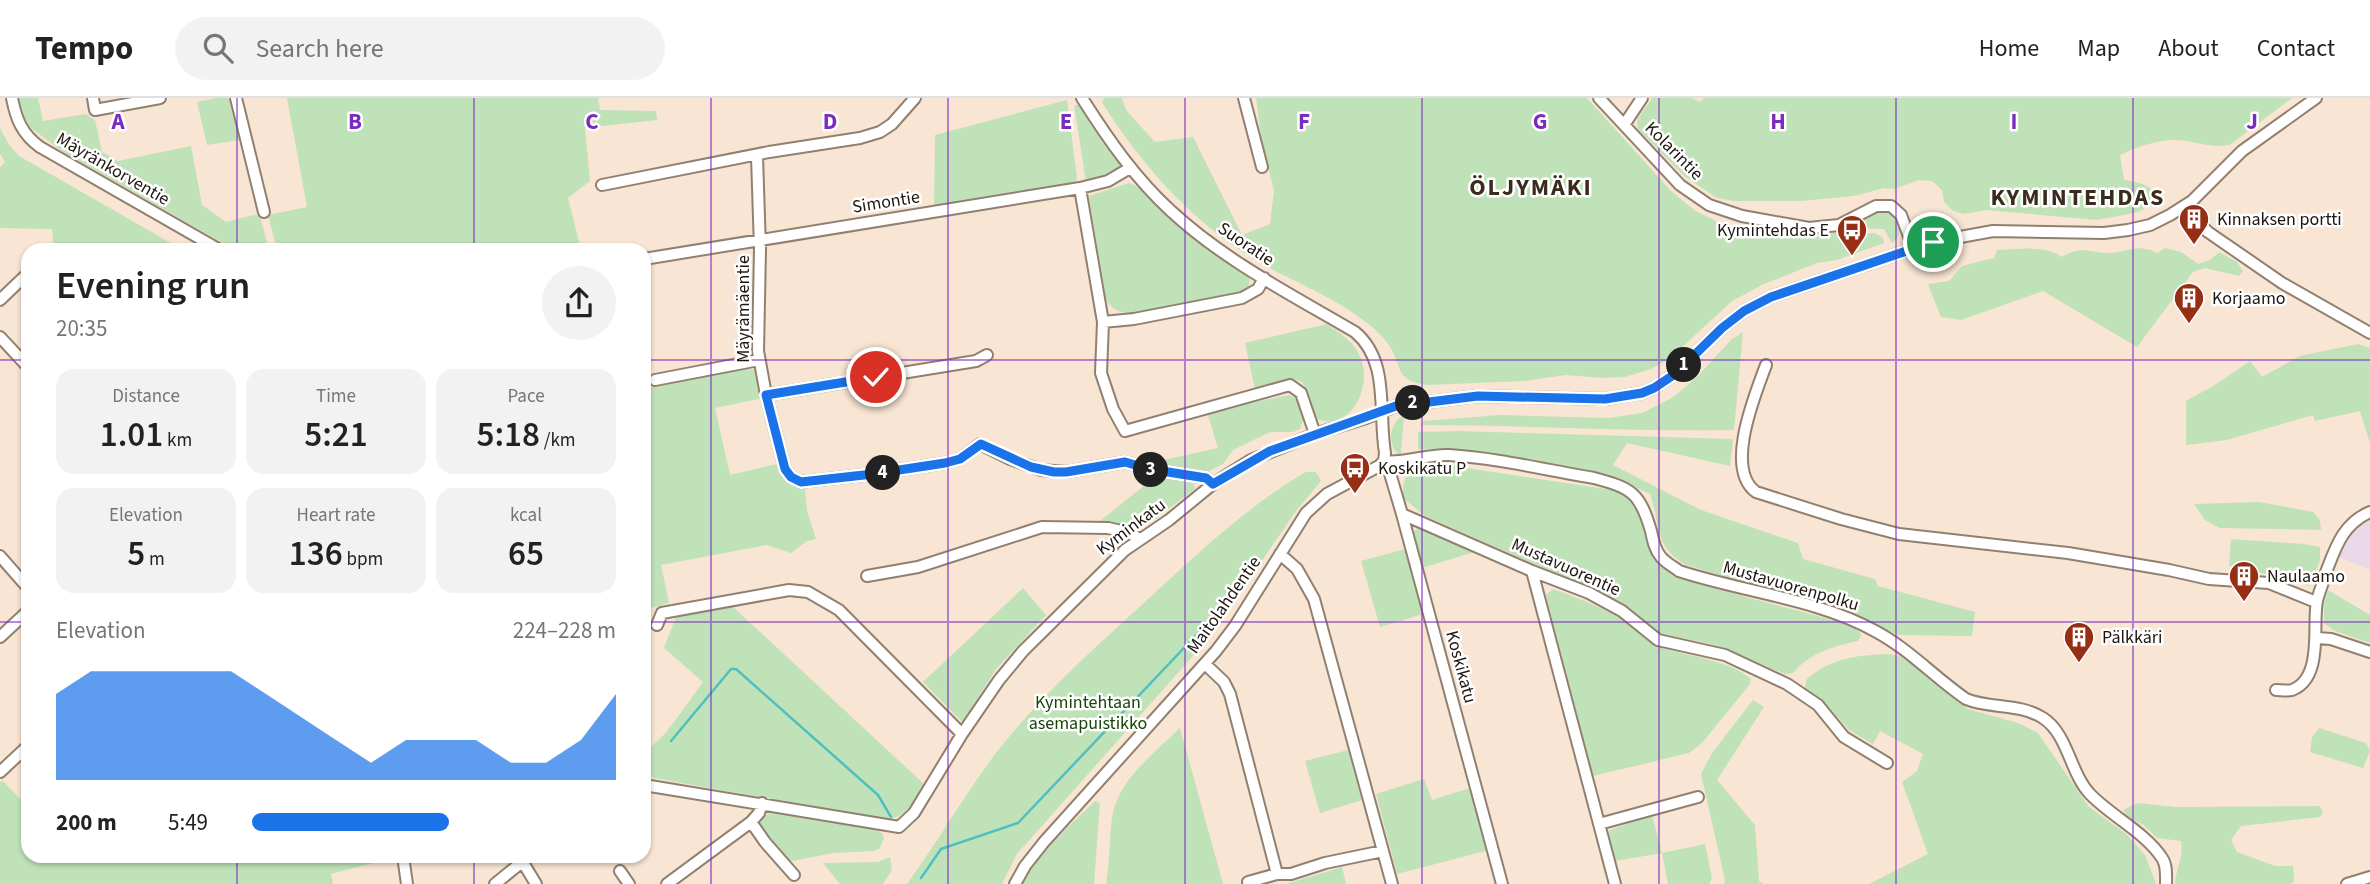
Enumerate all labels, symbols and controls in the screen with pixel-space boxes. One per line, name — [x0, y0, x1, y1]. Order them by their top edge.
search box — [175, 17, 665, 80]
text: Tempo — [35, 25, 133, 72]
icon: search — [199, 29, 237, 67]
text: Search here — [255, 30, 384, 67]
text: Home — [1979, 31, 2039, 66]
text: Map — [2077, 31, 2120, 66]
text: About — [2158, 31, 2219, 66]
text: Contact — [2257, 31, 2335, 66]
text: A — [110, 105, 125, 138]
text: B — [348, 105, 362, 138]
text: C — [585, 105, 599, 138]
text: D — [823, 105, 837, 138]
text: E — [1060, 105, 1072, 138]
text: F — [1298, 105, 1310, 138]
text: G — [1533, 105, 1547, 138]
text: H — [1770, 105, 1786, 138]
text: I — [2011, 105, 2017, 138]
text: J — [2246, 105, 2258, 138]
street label: Kolarintie — [1639, 116, 1709, 186]
street label: Mäyränkorventie — [52, 126, 174, 212]
district label: ÖLJYMÄKI — [1469, 170, 1593, 205]
district label: KYMINTEHDAS — [1991, 180, 2165, 215]
street label: Simontie — [850, 184, 922, 220]
building icon: Kinnaksen portti — [2177, 202, 2211, 246]
place label: Kinnaksen portti — [2217, 207, 2342, 232]
pin — [1903, 212, 1963, 272]
bus stop icon: Kymintehdas E — [1835, 213, 1869, 257]
street label: Suoratie — [1213, 216, 1279, 272]
place label: Kymintehdas E — [1717, 218, 1829, 243]
icon: arrive — [1914, 223, 1952, 261]
street label: Mäyrämäentie — [731, 255, 756, 363]
text: Evening run — [56, 259, 250, 313]
button: share — [542, 266, 616, 340]
building icon: Korjaamo — [2172, 281, 2206, 325]
place label: Korjaamo — [2212, 286, 2286, 311]
text: 20:35 — [56, 312, 107, 345]
pin — [846, 347, 906, 407]
pin: 1 — [1666, 348, 1702, 382]
text: 1 — [1678, 351, 1689, 378]
icon: check — [857, 358, 895, 396]
text: Distance — [112, 383, 180, 410]
text: Time — [316, 383, 356, 410]
text: Pace — [507, 383, 545, 410]
pin: 2 — [1396, 386, 1430, 420]
text: 2 — [1407, 389, 1418, 416]
text: 1.01 — [100, 410, 163, 460]
text: 5:21 — [304, 410, 368, 460]
text: 5:18 — [476, 410, 540, 460]
text: km — [163, 427, 192, 454]
text: /km — [540, 427, 576, 454]
bus stop icon: Koskikatu P — [1338, 451, 1372, 495]
pin: 3 — [1134, 452, 1168, 488]
pin: 4 — [866, 456, 900, 490]
text: 3 — [1145, 456, 1156, 483]
place label: Koskikatu P — [1378, 456, 1466, 481]
text: 4 — [877, 459, 888, 486]
street label: Kyminkatu — [1091, 493, 1171, 561]
text: Elevation — [109, 502, 183, 529]
text: Heart rate — [297, 502, 376, 529]
text: kcal — [510, 502, 542, 529]
text: 5 — [127, 529, 145, 579]
text: 136 — [289, 529, 343, 579]
text: 65 — [508, 529, 544, 579]
street label: Mustavuorentie — [1507, 532, 1625, 602]
text: m — [145, 546, 165, 573]
text: bpm — [343, 546, 383, 573]
street label: Maitolahdentie — [1181, 551, 1267, 659]
street label: Mustavuorenpolku — [1720, 555, 1862, 617]
building icon: Naulaamo — [2227, 559, 2261, 603]
place label: Naulaamo — [2267, 564, 2345, 589]
text: Elevation — [56, 614, 146, 647]
text: 224–228 m — [513, 614, 616, 647]
building icon: Pälkkäri — [2062, 620, 2096, 664]
place label: Pälkkäri — [2102, 625, 2162, 650]
street label: Koskikatu — [1439, 628, 1483, 706]
park label: Kymintehtaan asemapuistikko — [1029, 690, 1147, 736]
text: 200 m — [56, 806, 117, 839]
text: 5:49 — [168, 806, 208, 839]

